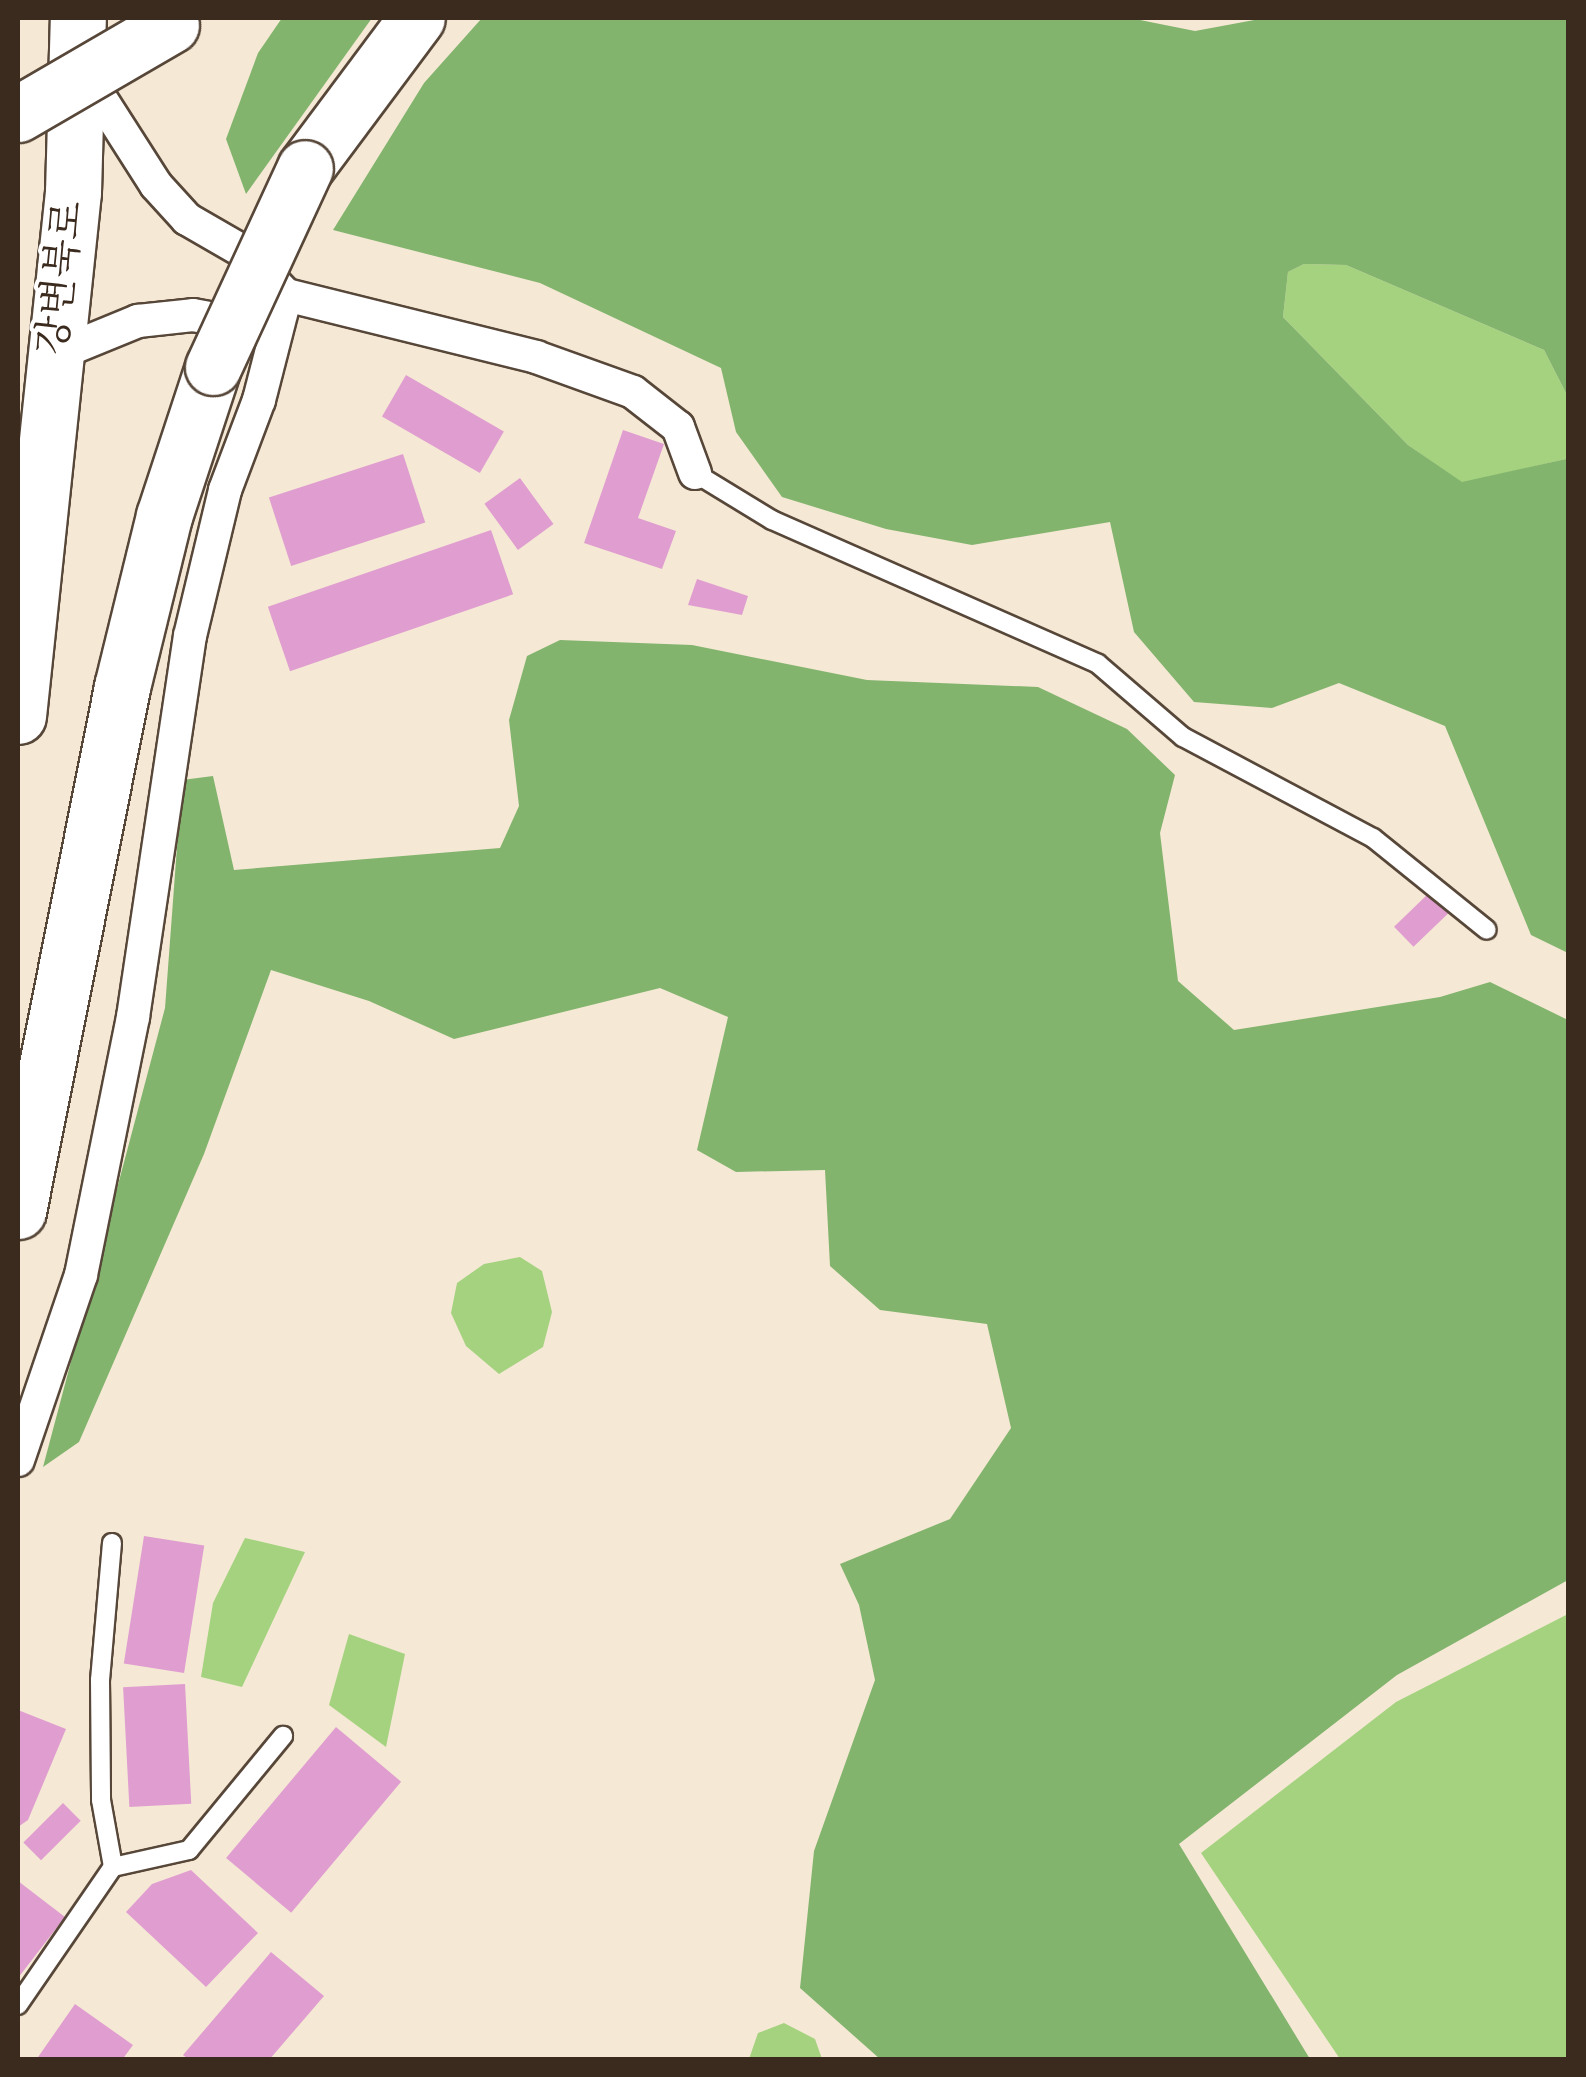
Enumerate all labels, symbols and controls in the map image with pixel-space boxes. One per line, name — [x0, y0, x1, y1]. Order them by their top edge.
street label: 강변북로 — [31, 199, 95, 357]

